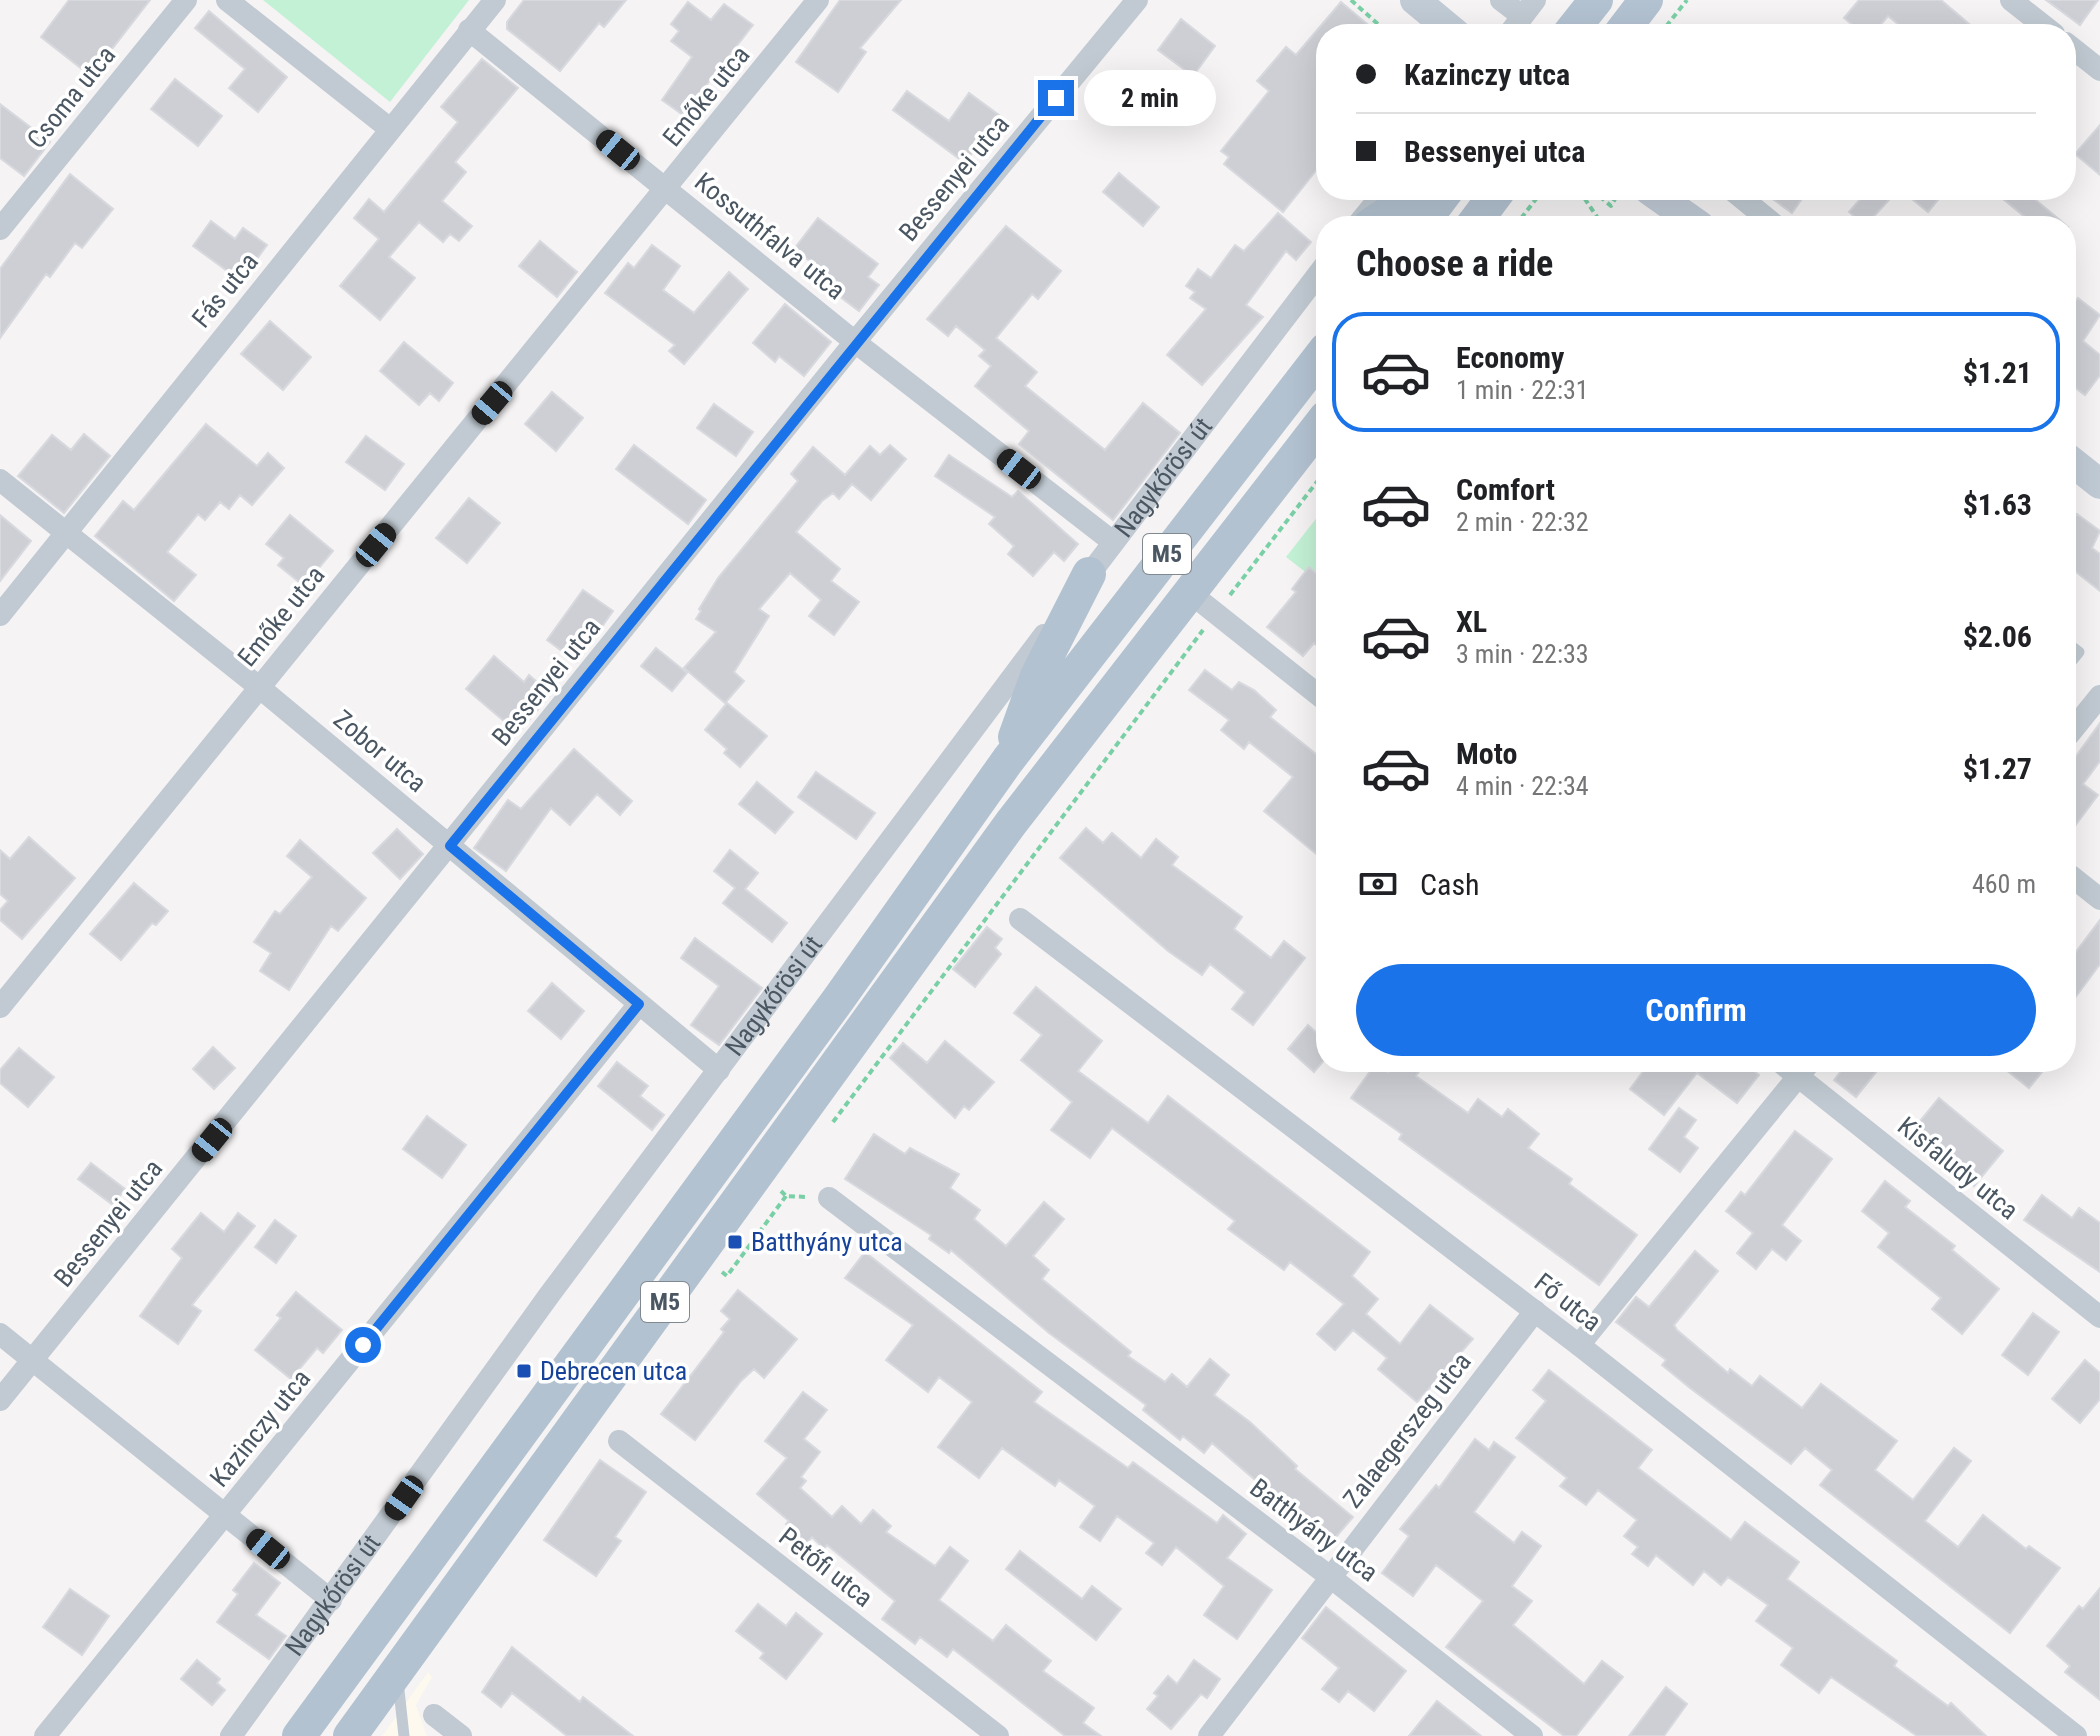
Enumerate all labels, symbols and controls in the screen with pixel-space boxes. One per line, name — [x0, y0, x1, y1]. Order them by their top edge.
street label: Csoma utca — [21, 40, 121, 154]
street label: Emőke utca — [657, 40, 755, 152]
text: Kazinczy utca — [1404, 57, 1570, 92]
callout: 2 min — [1084, 70, 1216, 126]
route end — [1038, 80, 1074, 116]
text: 2 min — [1121, 83, 1179, 113]
street label: Bessenyei utca — [893, 109, 1015, 247]
car — [592, 126, 644, 174]
text: Bessenyei utca — [1404, 134, 1585, 169]
street label: Kossuthfalva utca — [689, 166, 851, 306]
text: Choose a ride — [1356, 243, 1553, 285]
street label: Fás utca — [186, 247, 264, 333]
icon: car — [1360, 336, 1432, 408]
text: Economy — [1456, 340, 1564, 375]
text: $1.21 — [1963, 355, 2032, 390]
text: 1 min · 22:31 — [1456, 375, 1589, 405]
car — [467, 377, 517, 429]
street label: Nagykőrösi út — [1108, 412, 1218, 543]
car — [993, 445, 1045, 493]
icon: car — [1360, 468, 1432, 540]
text: Comfort — [1456, 472, 1555, 507]
text: $1.63 — [1963, 487, 2032, 522]
text: 2 min · 22:32 — [1456, 507, 1589, 537]
car — [352, 519, 400, 571]
road number: M5 — [1143, 534, 1191, 574]
street label: Emőke utca — [232, 560, 330, 672]
icon: car — [1360, 600, 1432, 672]
text: XL — [1456, 604, 1487, 639]
street label: Bessenyei utca — [486, 613, 606, 751]
text: $2.06 — [1963, 619, 2032, 654]
text: 3 min · 22:33 — [1456, 639, 1589, 669]
street label: Zobor utca — [328, 704, 432, 798]
icon: car — [1360, 732, 1432, 804]
text: Moto — [1456, 736, 1517, 771]
text: $1.27 — [1963, 751, 2032, 786]
text: 4 min · 22:34 — [1456, 771, 1589, 801]
icon: cash — [1356, 862, 1400, 906]
text: Cash — [1420, 867, 1480, 902]
text: 460 m — [1972, 869, 2036, 899]
street label: Nagykőrösi út — [719, 930, 828, 1061]
button: Confirm — [1356, 964, 2036, 1056]
street label: Kisfaludy utca — [1892, 1111, 2024, 1225]
car — [188, 1114, 236, 1166]
street label: Bessenyei utca — [48, 1154, 168, 1292]
place label: Batthyány utca — [751, 1227, 903, 1257]
marker: Batthyány utca — [726, 1233, 744, 1251]
street label: Fő utca — [1529, 1267, 1607, 1337]
road number: M5 — [641, 1282, 689, 1322]
route start — [345, 1327, 381, 1363]
street label: Zalaegerszeg utca — [1337, 1347, 1477, 1513]
place label: Debrecen utca — [540, 1356, 687, 1386]
marker: Debrecen utca — [515, 1362, 533, 1380]
street label: Kazinczy utca — [204, 1364, 316, 1492]
car — [380, 1471, 428, 1525]
street label: Batthyány utca — [1244, 1472, 1384, 1588]
street label: Petőfi utca — [773, 1521, 879, 1613]
car — [242, 1525, 294, 1573]
street label: Nagykőrösi út — [279, 1529, 387, 1661]

